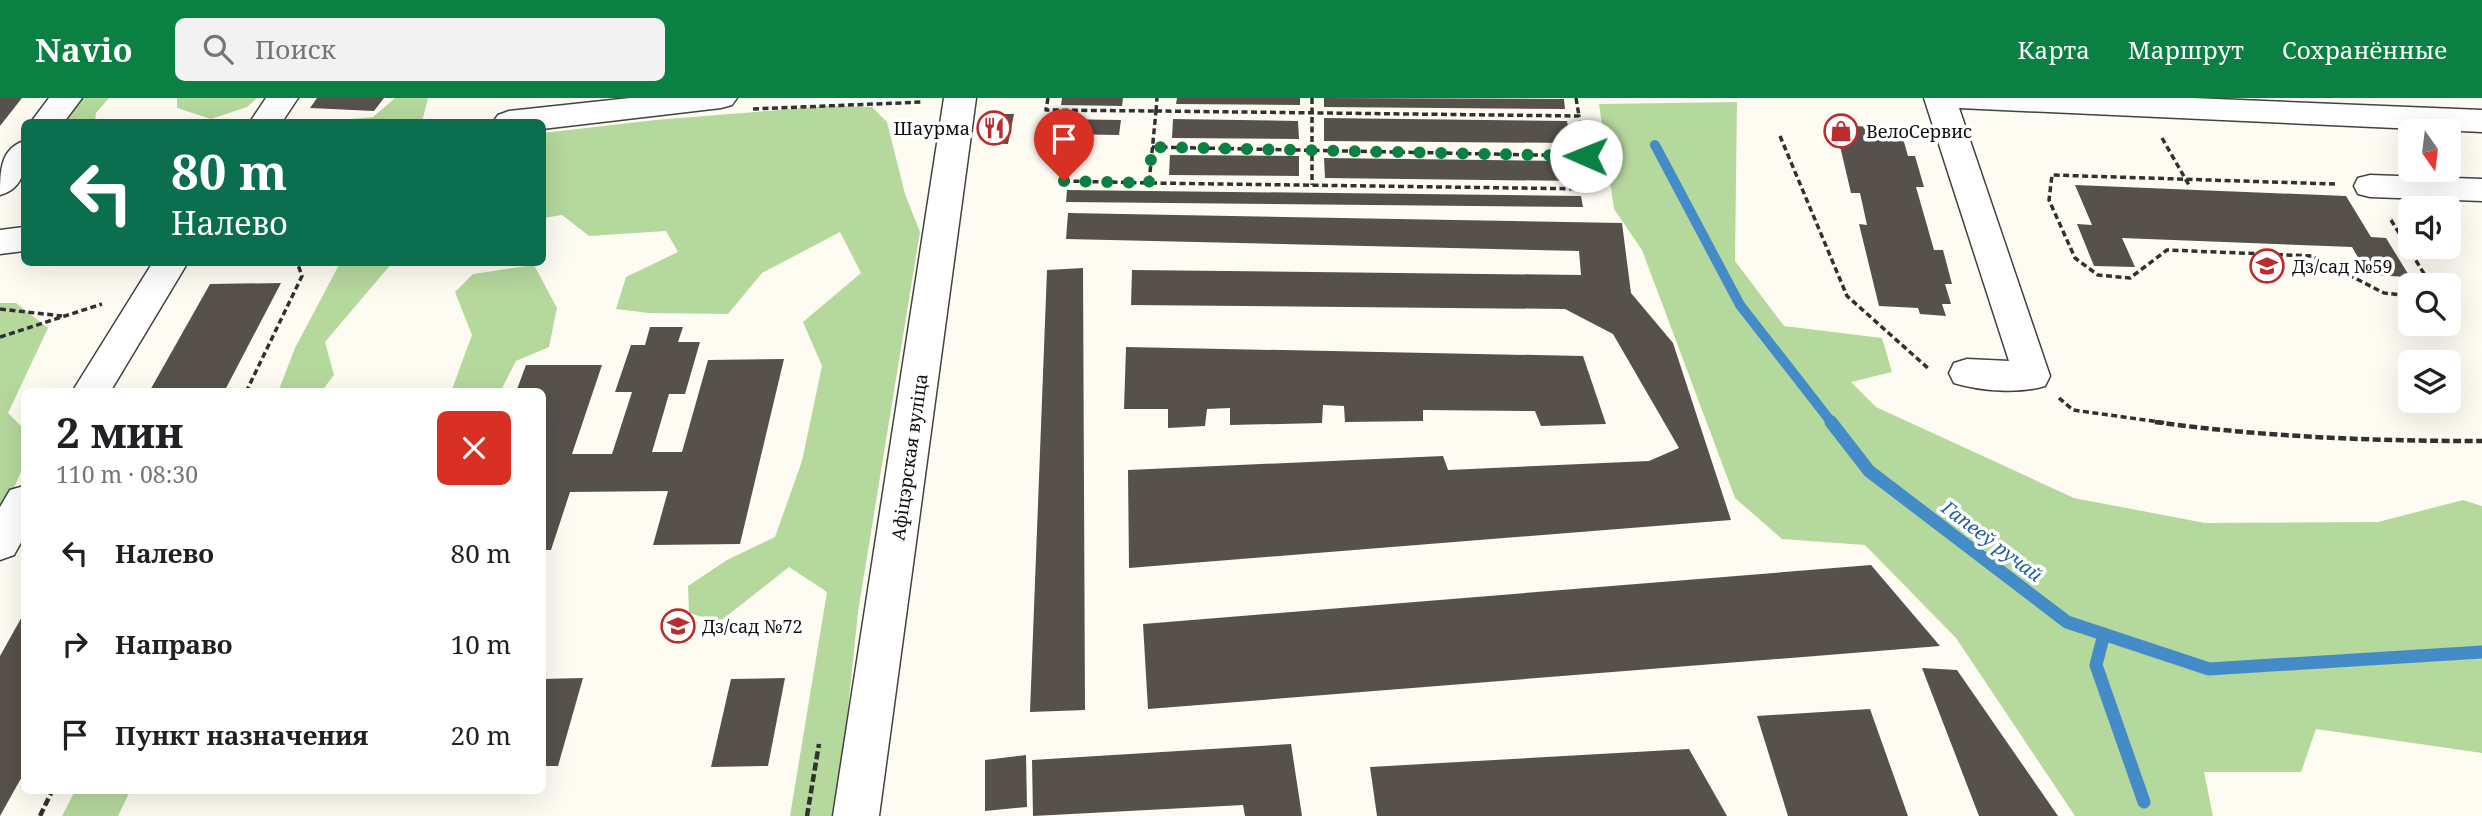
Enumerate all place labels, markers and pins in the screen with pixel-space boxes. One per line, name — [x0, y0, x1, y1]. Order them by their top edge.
restaurant icon: Шаурма — [975, 109, 1013, 147]
pin — [1034, 109, 1094, 181]
shop icon: ВелоСервис — [1822, 112, 1860, 150]
place label: Шаурма — [894, 116, 970, 140]
place label: ВелоСервис — [1866, 119, 1972, 143]
school or university icon: Дз/сад №59 — [2248, 247, 2286, 285]
place label: Дз/сад №59 — [2292, 254, 2393, 278]
school or university icon: Дз/сад №72 — [659, 607, 697, 645]
place label: Дз/сад №72 — [702, 614, 803, 638]

